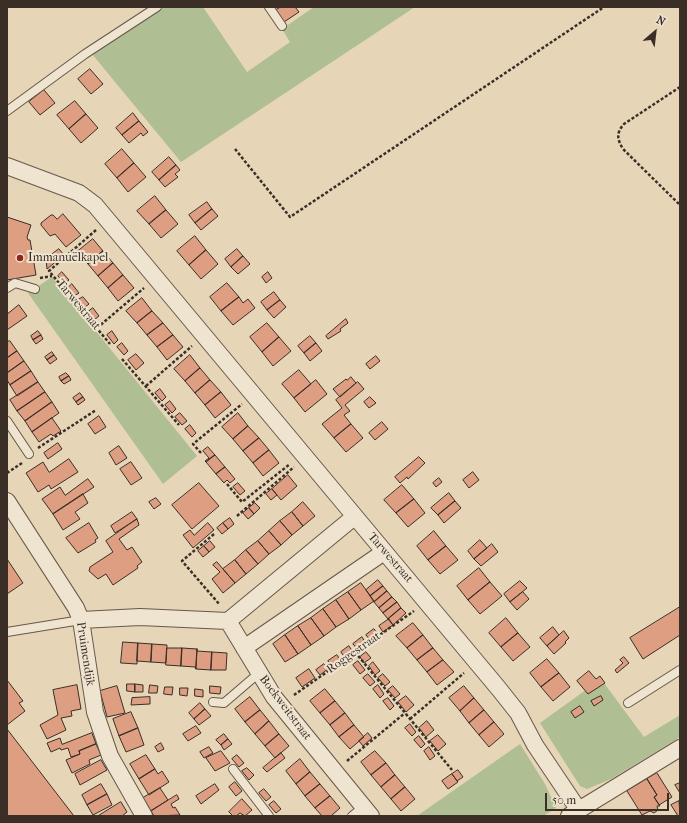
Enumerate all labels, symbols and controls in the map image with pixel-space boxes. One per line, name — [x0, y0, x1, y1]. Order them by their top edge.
north arrow — [635, 12, 675, 52]
text: N — [654, 13, 668, 29]
place label: Immanuëlkapel — [28, 251, 108, 265]
marker: Immanuëlkapel — [15, 253, 25, 263]
street label: Tarwestraat — [53, 277, 103, 333]
street label: Tarwestraat — [364, 530, 416, 586]
street label: Pruimendijk — [73, 621, 97, 687]
street label: Roggestraat — [324, 629, 384, 677]
street label: Boekweitstraat — [256, 673, 314, 743]
scale bar — [547, 785, 671, 811]
text: 50 m — [552, 793, 576, 807]

